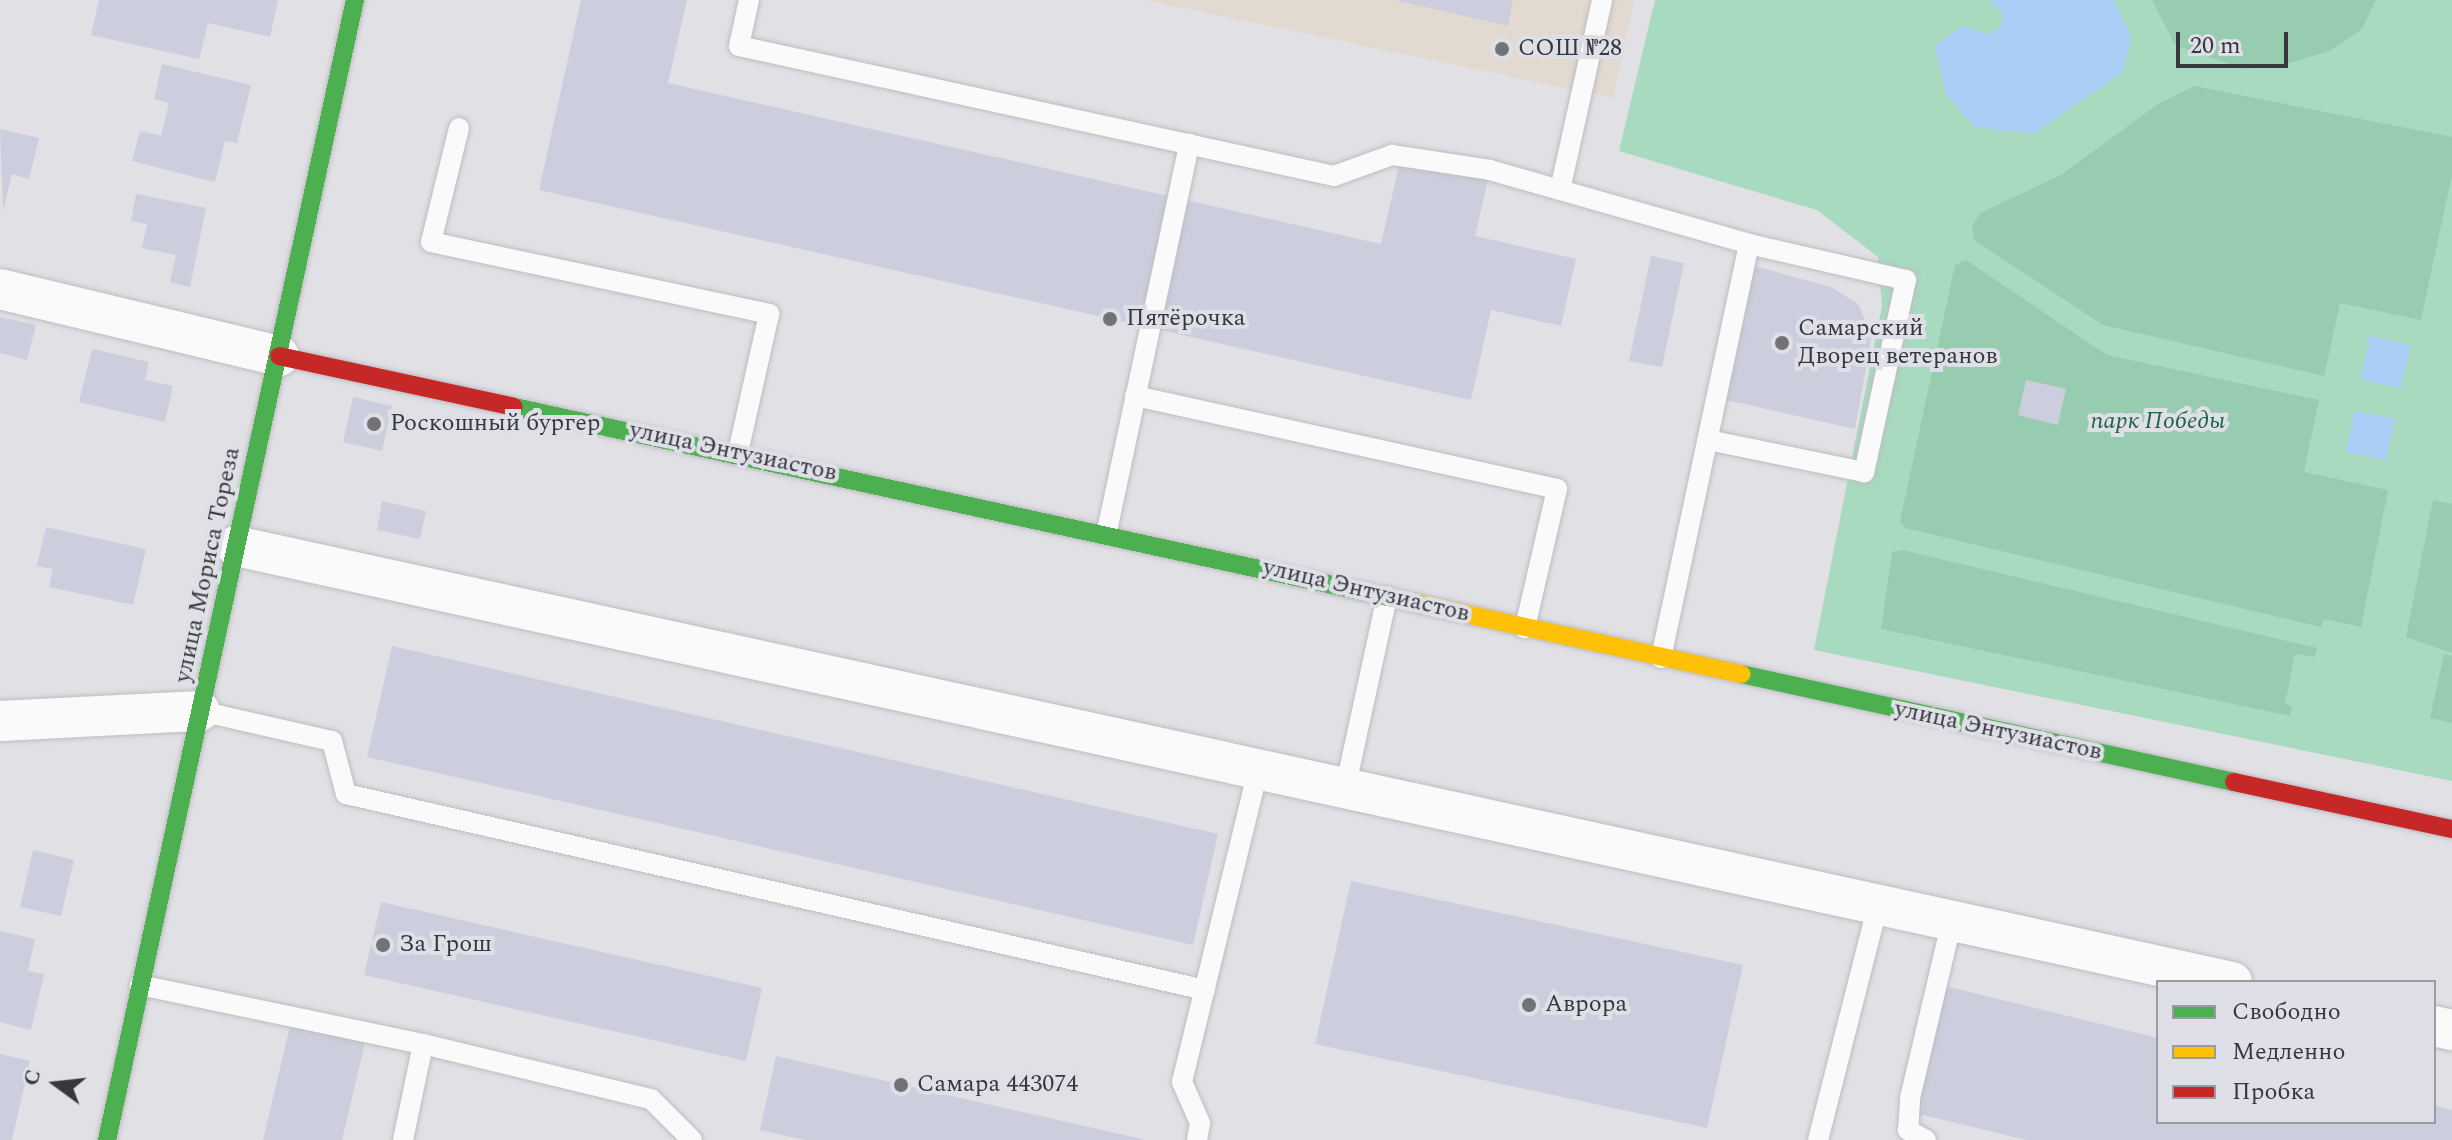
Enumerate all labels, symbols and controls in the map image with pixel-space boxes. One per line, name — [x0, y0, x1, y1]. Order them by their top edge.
scale bar — [2180, 16, 2292, 66]
text: 20 m — [2190, 28, 2241, 64]
place label: СОШ №28 — [1518, 35, 1622, 63]
marker: СОШ №28 — [1493, 40, 1511, 58]
place label: Пятёрочка — [1126, 305, 1245, 333]
marker: Пятёрочка — [1101, 310, 1119, 328]
place label: Самарский Дворец ветеранов — [1798, 315, 1997, 371]
marker: Самарский Дворец ветеранов — [1773, 334, 1791, 352]
park label: парк Победы — [2091, 408, 2225, 436]
place label: Роскошный бургер — [390, 410, 600, 438]
marker: Роскошный бургер — [365, 415, 383, 433]
street label: улица Энтузиастов — [627, 416, 839, 488]
street label: улица Мориса Тореза — [169, 445, 247, 685]
street label: улица Энтузиастов — [1260, 553, 1472, 629]
street label: улица Энтузиастов — [1892, 695, 2104, 767]
place label: За Грош — [399, 931, 492, 959]
marker: За Грош — [374, 936, 392, 954]
legend — [2156, 980, 2436, 1124]
place label: Аврора — [1545, 991, 1627, 1019]
text: Свободно — [2232, 994, 2341, 1030]
marker: Аврора — [1520, 996, 1538, 1014]
text: Медленно — [2232, 1034, 2345, 1070]
north arrow — [16, 1044, 96, 1124]
text: С — [14, 1066, 50, 1089]
place label: Самара 443074 — [917, 1071, 1078, 1099]
text: Пробка — [2232, 1074, 2315, 1110]
marker: Самара 443074 — [892, 1076, 910, 1094]

